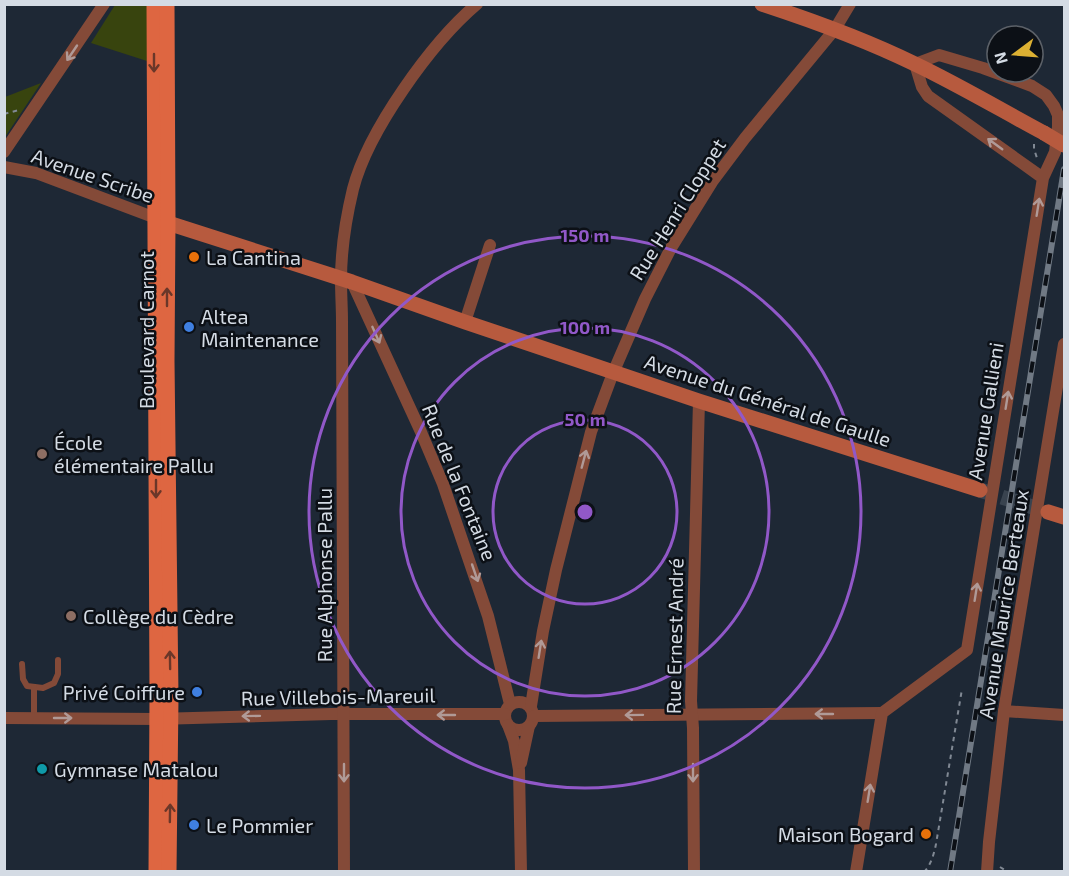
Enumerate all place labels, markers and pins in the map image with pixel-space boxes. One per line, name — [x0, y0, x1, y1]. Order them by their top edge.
place label: La Cantina — [206, 245, 301, 269]
marker: La Cantina — [187, 250, 201, 264]
place label: Altea Maintenance — [201, 304, 319, 351]
marker: Altea Maintenance — [182, 320, 196, 334]
place label: École élémentaire Pallu — [54, 430, 214, 477]
marker: École élémentaire Pallu — [35, 447, 49, 461]
centre of rings — [575, 502, 595, 522]
place label: Collège du Cèdre — [83, 604, 234, 628]
marker: Collège du Cèdre — [64, 609, 78, 623]
place label: Privé Coiffure — [63, 680, 185, 704]
marker: Privé Coiffure — [190, 685, 204, 699]
place label: Gymnase Matalou — [54, 757, 218, 781]
marker: Gymnase Matalou — [35, 762, 49, 776]
place label: Le Pommier — [206, 813, 313, 837]
marker: Le Pommier — [187, 818, 201, 832]
place label: Maison Bogard — [778, 822, 914, 846]
marker: Maison Bogard — [919, 827, 933, 841]

